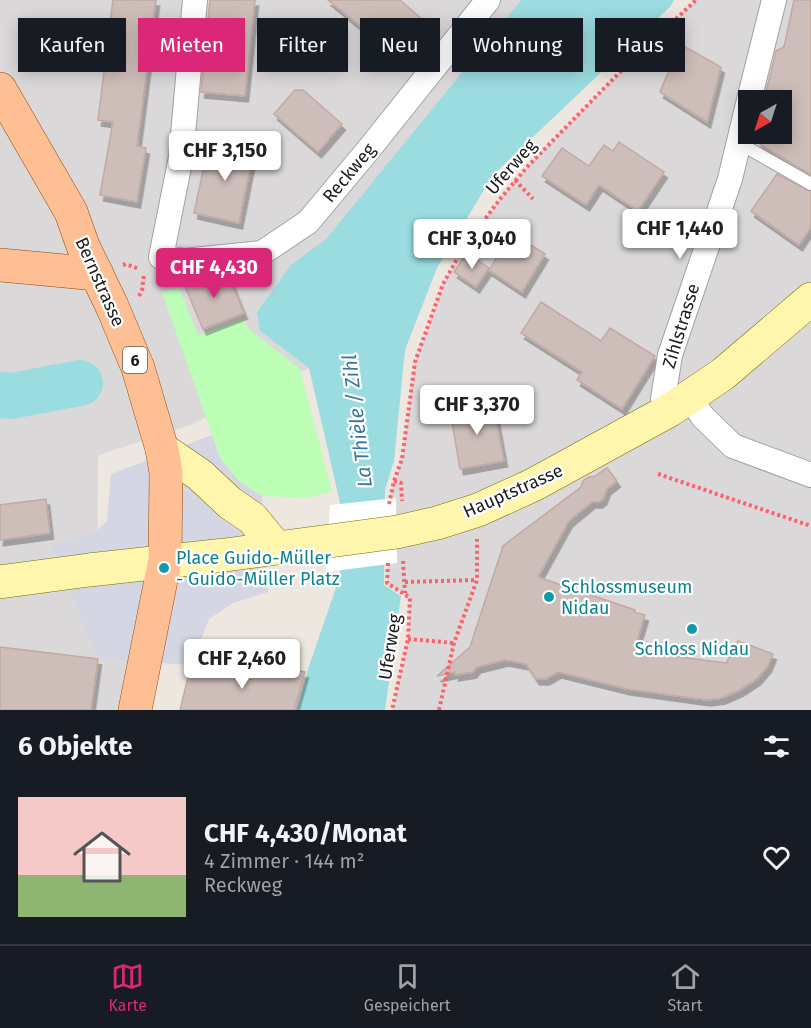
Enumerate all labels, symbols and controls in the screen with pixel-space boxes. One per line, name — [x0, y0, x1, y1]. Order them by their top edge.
chip: Kaufen — [18, 18, 126, 72]
chip: Mieten — [138, 18, 245, 72]
chip: Filter — [257, 18, 348, 72]
chip: Neu — [360, 18, 440, 72]
chip: Wohnung — [452, 18, 583, 72]
chip: Haus — [595, 18, 685, 72]
north arrow — [738, 90, 792, 144]
map controls — [738, 90, 792, 144]
pin: CHF 3,150 — [156, 131, 294, 182]
street label: Uferweg — [481, 134, 542, 199]
text: CHF 3,150 — [183, 138, 267, 162]
street label: Reckweg — [318, 139, 380, 207]
pin: CHF 1,440 — [611, 209, 749, 260]
text: CHF 1,440 — [636, 216, 724, 240]
pin: CHF 3,040 — [403, 219, 541, 270]
text: CHF 3,040 — [428, 226, 516, 250]
street label: Bernstrasse — [71, 234, 129, 330]
pin: CHF 4,430 — [145, 248, 283, 299]
text: CHF 4,430 — [170, 255, 258, 279]
street label: Zihlstrasse — [658, 281, 704, 371]
road number: 6 — [123, 347, 147, 373]
water label: La Thièle / Zihl — [337, 353, 377, 489]
pin: CHF 3,370 — [408, 385, 546, 436]
text: CHF 3,370 — [434, 392, 520, 416]
street label: Hauptstrasse — [460, 459, 566, 523]
place label: Place Guido-Müller - Guido-Müller Platz — [176, 547, 340, 590]
marker: Place Guido-Müller - Guido-Müller Platz — [157, 561, 171, 575]
place label: Schlossmuseum Nidau — [561, 576, 692, 619]
marker: Schlossmuseum Nidau — [542, 590, 556, 604]
street label: Uferweg — [374, 612, 406, 682]
marker: Schloss Nidau — [685, 622, 699, 636]
place label: Schloss Nidau — [635, 638, 749, 660]
pin: CHF 2,460 — [173, 639, 311, 690]
text: CHF 2,460 — [198, 646, 286, 670]
icon: filters — [760, 730, 793, 763]
text: 6 Objekte — [18, 731, 132, 762]
text: CHF 4,430/Monat — [204, 818, 407, 849]
icon: home — [66, 821, 138, 893]
icon: heart — [760, 841, 793, 874]
text: 4 Zimmer · 144 m² — [204, 849, 365, 873]
text: Reckweg — [204, 873, 282, 897]
tab: Karte — [108, 960, 147, 1015]
tab: Gespeichert — [364, 960, 451, 1015]
tab: Start — [667, 960, 703, 1015]

